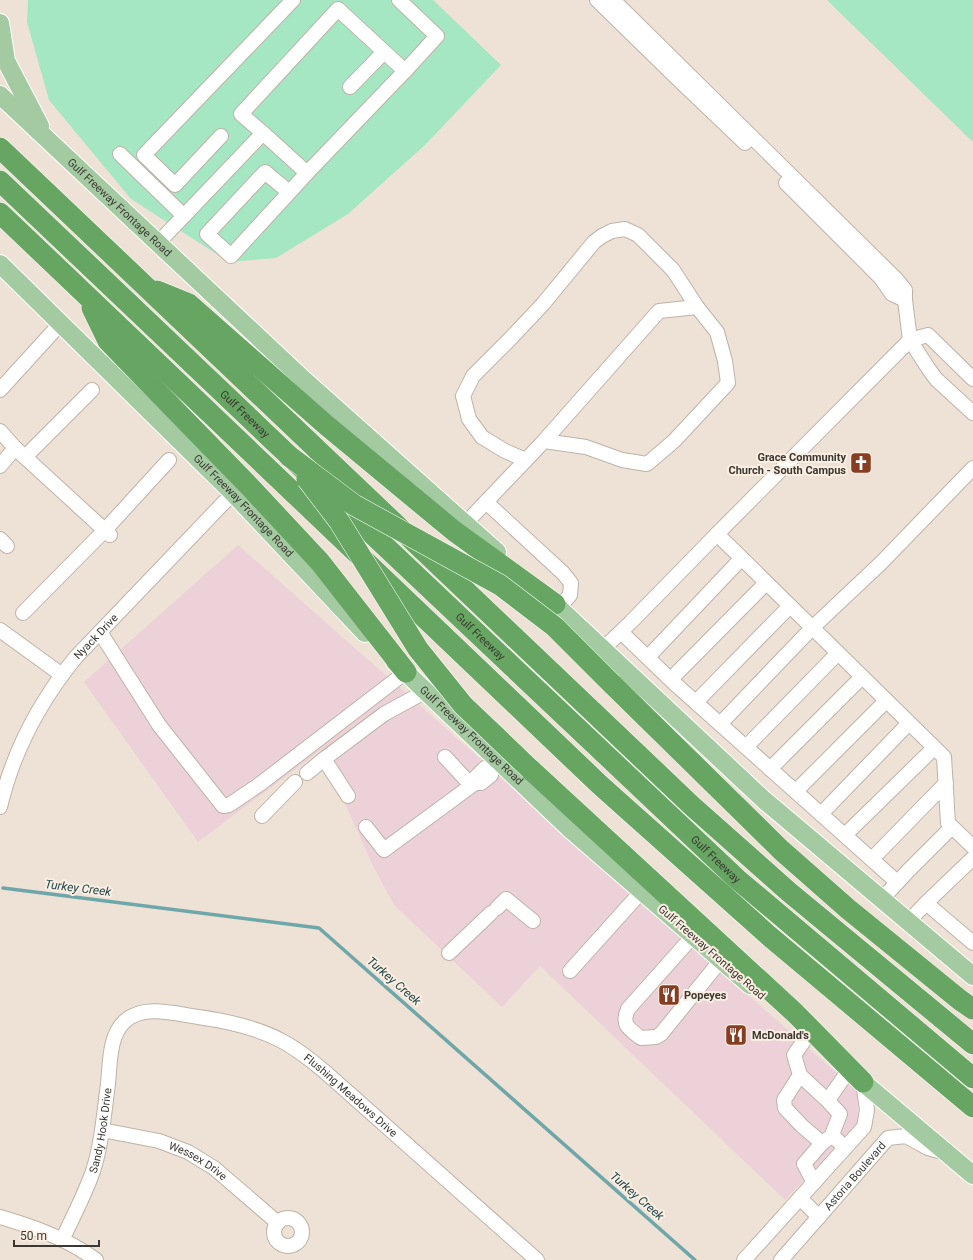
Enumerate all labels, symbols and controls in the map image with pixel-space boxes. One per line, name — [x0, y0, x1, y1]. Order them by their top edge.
street label: Gulf Freeway Frontage Road — [65, 156, 174, 259]
street label: Gulf Freeway — [217, 388, 273, 441]
church icon: Grace Community Church - South Campus — [848, 450, 874, 476]
place label: Grace Community Church - South Campus — [728, 451, 846, 477]
street label: Gulf Freeway Frontage Road — [191, 452, 296, 560]
street label: Gulf Freeway — [453, 610, 508, 664]
street label: Nyack Drive — [71, 611, 121, 662]
street label: Gulf Freeway Frontage Road — [417, 683, 526, 788]
street label: Gulf Freeway — [688, 833, 744, 887]
water label: Turkey Creek — [44, 877, 113, 899]
street label: Gulf Freeway Frontage Road — [655, 902, 768, 1002]
water label: Turkey Creek — [364, 954, 425, 1009]
restaurant icon: Popeyes — [656, 982, 682, 1008]
place label: Popeyes — [684, 989, 727, 1002]
restaurant icon: McDonald's — [723, 1022, 749, 1048]
place label: McDonald's — [752, 1029, 809, 1042]
street label: Flushing Meadows Drive — [301, 1051, 400, 1140]
street label: Sandy Hook Drive — [87, 1087, 114, 1175]
street label: Wessex Drive — [167, 1139, 230, 1183]
street label: Astoria Boulevard — [822, 1139, 889, 1213]
water label: Turkey Creek — [607, 1169, 668, 1224]
scale bar — [14, 1222, 99, 1248]
text: 50 m — [20, 1229, 47, 1243]

